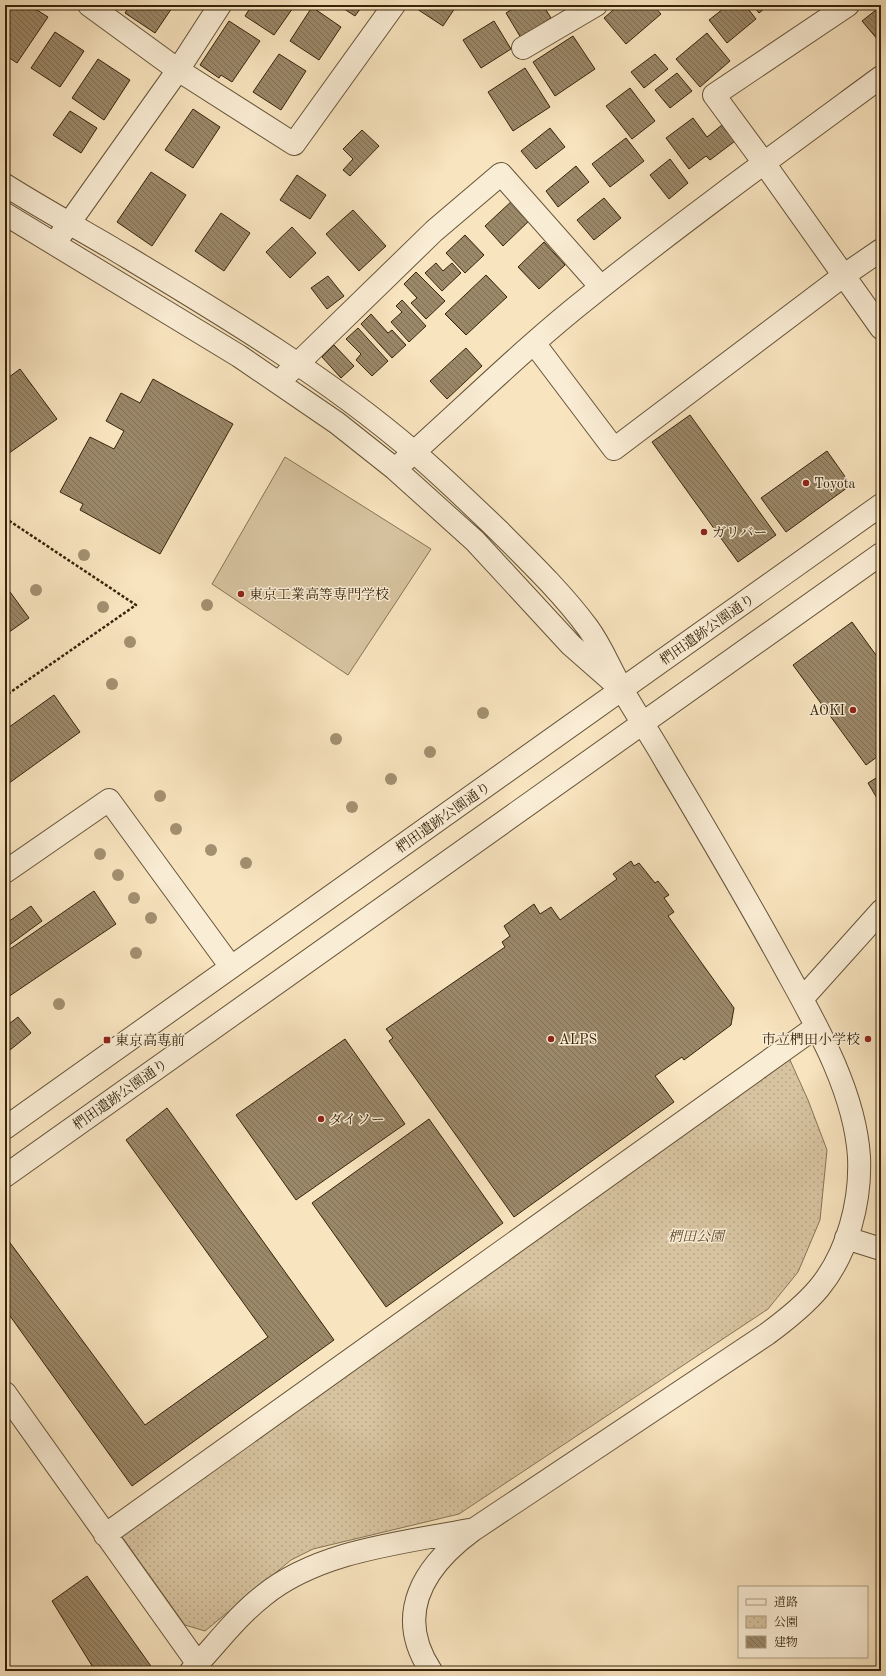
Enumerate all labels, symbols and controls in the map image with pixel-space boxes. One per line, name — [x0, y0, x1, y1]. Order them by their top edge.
place label: Toyota — [814, 477, 856, 491]
marker: Toyota — [801, 478, 811, 488]
place label: ガリバー — [712, 526, 768, 540]
marker: ガリバー — [699, 527, 709, 537]
place label: 東京工業高等専門学校 — [249, 587, 389, 602]
marker: 東京工業高等専門学校 — [236, 589, 246, 599]
street label: 椚田遺跡公園通り — [657, 591, 757, 668]
place label: AOKI — [809, 704, 845, 718]
marker: AOKI — [848, 705, 858, 715]
street label: 椚田遺跡公園通り — [393, 779, 493, 856]
place label: 市立椚田小学校 — [762, 1032, 860, 1047]
place label: 東京高専前 — [115, 1033, 185, 1048]
place label: ALPS — [559, 1033, 597, 1047]
marker: ALPS — [546, 1034, 556, 1044]
marker: 市立椚田小学校 — [863, 1034, 873, 1044]
marker: 東京高専前 — [102, 1035, 112, 1045]
street label: 椚田遺跡公園通り — [70, 1056, 170, 1133]
place label: ダイソー — [329, 1112, 385, 1127]
marker: ダイソー — [316, 1114, 326, 1124]
park label: 椚田公園 — [668, 1229, 726, 1244]
legend — [738, 1586, 868, 1658]
text: 道路 — [774, 1595, 798, 1609]
text: 公園 — [774, 1616, 798, 1629]
text: 建物 — [774, 1635, 798, 1649]

